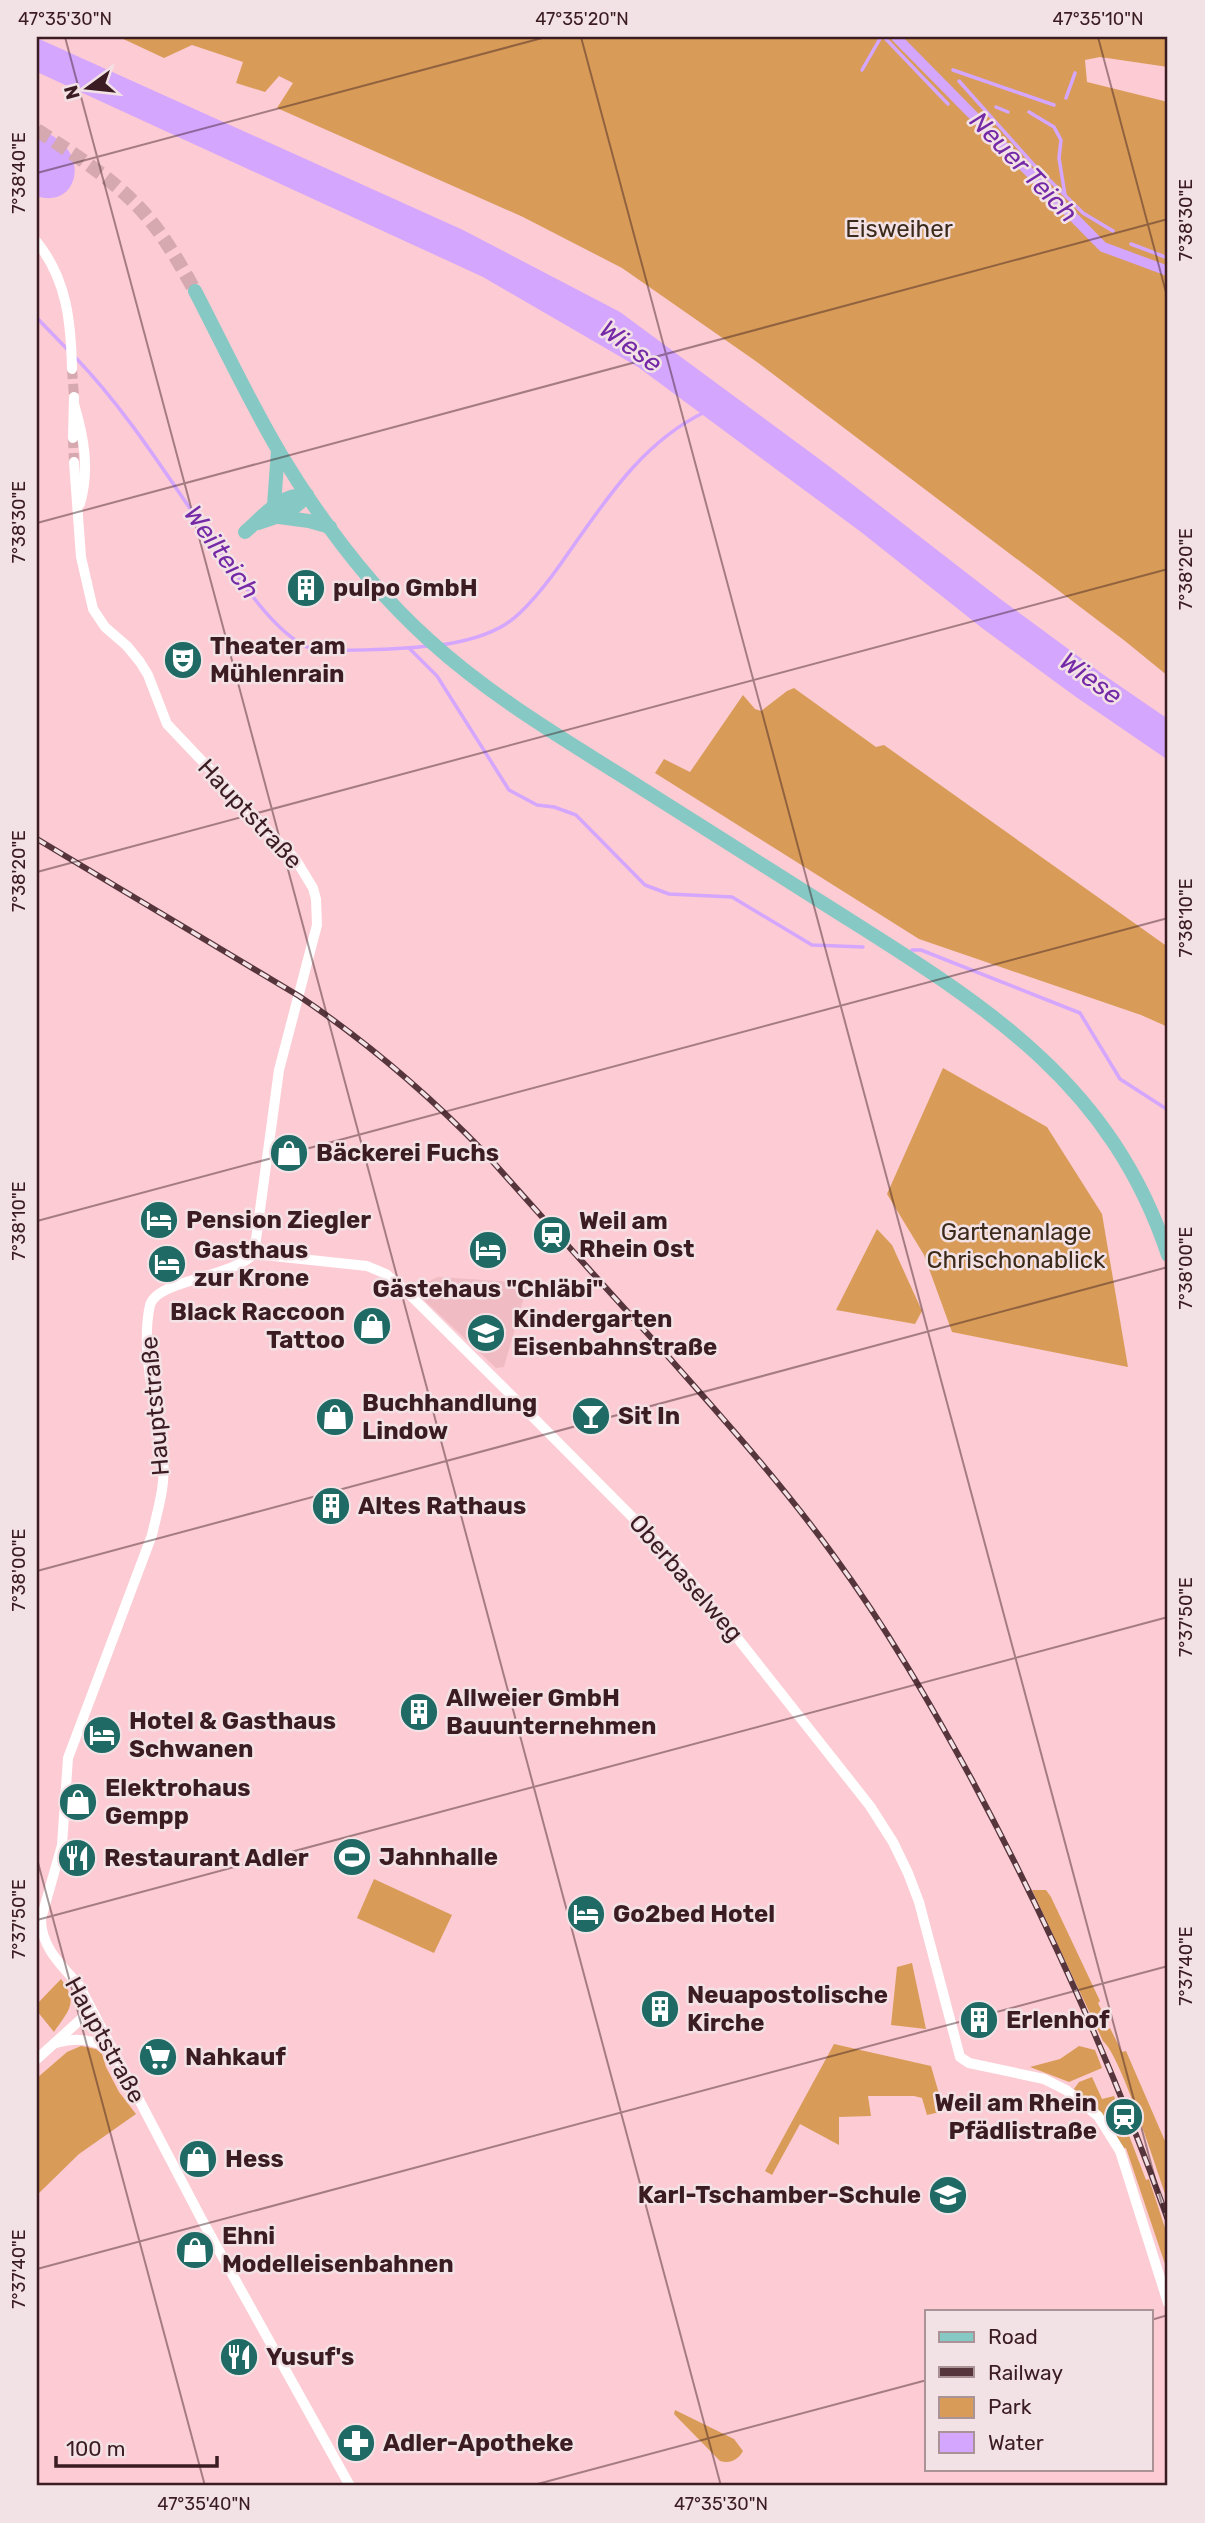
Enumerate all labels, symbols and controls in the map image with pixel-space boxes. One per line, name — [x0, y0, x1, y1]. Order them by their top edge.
text: 47°35'30"N — [18, 8, 112, 30]
text: 47°35'20"N — [535, 8, 629, 30]
text: 47°35'10"N — [1053, 8, 1143, 30]
north arrow — [52, 52, 122, 122]
text: N — [59, 83, 85, 102]
water label: Neuer Teich — [963, 106, 1084, 229]
text: 7°38'40"E — [8, 132, 30, 214]
text: 7°38'30"E — [1175, 179, 1197, 261]
park label: Eisweiher — [845, 215, 953, 243]
water label: Wiese — [594, 314, 668, 380]
text: 7°38'30"E — [8, 481, 30, 563]
water label: Weilteich — [177, 499, 266, 605]
text: 7°38'20"E — [1175, 528, 1197, 610]
building icon: pulpo GmbH — [285, 567, 327, 609]
place label: pulpo GmbH — [333, 574, 478, 602]
place label: Theater am Mühlenrain — [210, 632, 346, 688]
theatre icon: Theater am Mühlenrain — [162, 639, 204, 681]
water label: Wiese — [1054, 646, 1128, 712]
street label: Hauptstraße — [192, 753, 308, 875]
text: 7°38'20"E — [8, 830, 30, 912]
text: 7°38'10"E — [1175, 878, 1197, 958]
shop icon: Bäckerei Fuchs — [268, 1132, 310, 1174]
place label: Bäckerei Fuchs — [316, 1139, 499, 1167]
text: 7°38'10"E — [8, 1181, 30, 1261]
hotel icon: Pension Ziegler — [138, 1199, 180, 1241]
place label: Pension Ziegler — [186, 1206, 371, 1234]
place label: Weil am Rhein Ost — [579, 1207, 694, 1263]
station icon: Weil am Rhein Ost — [531, 1214, 573, 1256]
park label: Gartenanlage Chrischonablick — [927, 1218, 1106, 1274]
text: 7°38'00"E — [1175, 1227, 1197, 1309]
hotel icon: Gästehaus "Chläbi" — [467, 1229, 509, 1271]
place label: Gasthaus zur Krone — [194, 1236, 309, 1292]
hotel icon: Gasthaus zur Krone — [146, 1243, 188, 1285]
place label: Gästehaus "Chläbi" — [373, 1275, 603, 1303]
place label: Black Raccoon Tattoo — [170, 1298, 345, 1354]
shop icon: Black Raccoon Tattoo — [351, 1305, 393, 1347]
place label: Kindergarten Eisenbahnstraße — [513, 1305, 717, 1361]
school or university icon: Kindergarten Eisenbahnstraße — [465, 1312, 507, 1354]
street label: Hauptstraße — [135, 1335, 175, 1477]
place label: Buchhandlung Lindow — [362, 1389, 537, 1445]
bar icon: Sit In — [570, 1395, 612, 1437]
shop icon: Buchhandlung Lindow — [314, 1396, 356, 1438]
place label: Sit In — [618, 1402, 680, 1430]
building icon: Altes Rathaus — [310, 1485, 352, 1527]
place label: Altes Rathaus — [358, 1492, 526, 1520]
street label: Oberbaselweg — [623, 1509, 749, 1647]
text: 7°38'00"E — [8, 1529, 30, 1611]
text: 7°37'50"E — [1175, 1577, 1197, 1657]
place label: Allweier GmbH Bauunternehmen — [446, 1684, 656, 1740]
building icon: Allweier GmbH Bauunternehmen — [398, 1691, 440, 1733]
place label: Hotel & Gasthaus Schwanen — [129, 1707, 336, 1763]
hotel icon: Hotel & Gasthaus Schwanen — [81, 1714, 123, 1756]
place label: Elektrohaus Gempp — [105, 1774, 251, 1830]
shop icon: Elektrohaus Gempp — [57, 1781, 99, 1823]
sports icon: Jahnhalle — [331, 1836, 373, 1878]
restaurant icon: Restaurant Adler — [56, 1837, 98, 1879]
place label: Jahnhalle — [379, 1843, 498, 1871]
place label: Restaurant Adler — [104, 1844, 309, 1872]
text: 7°37'50"E — [8, 1879, 30, 1959]
hotel icon: Go2bed Hotel — [565, 1893, 607, 1935]
place label: Go2bed Hotel — [613, 1900, 775, 1928]
text: 7°37'40"E — [1175, 1926, 1197, 2006]
street label: Hauptstraße — [59, 1972, 151, 2108]
place label: Neuapostolische Kirche — [687, 1981, 888, 2037]
building icon: Neuapostolische Kirche — [639, 1988, 681, 2030]
building icon: Erlenhof — [958, 1999, 1000, 2041]
place label: Erlenhof — [1006, 2006, 1110, 2034]
supermarket icon: Nahkauf — [137, 2036, 179, 2078]
place label: Nahkauf — [185, 2043, 286, 2071]
place label: Weil am Rhein Pfädlistraße — [934, 2089, 1097, 2145]
station icon: Weil am Rhein Pfädlistraße — [1103, 2096, 1145, 2138]
shop icon: Hess — [177, 2138, 219, 2180]
place label: Hess — [225, 2145, 284, 2173]
school or university icon: Karl-Tschamber-Schule — [927, 2174, 969, 2216]
place label: Karl-Tschamber-Schule — [638, 2181, 921, 2209]
place label: Ehni Modelleisenbahnen — [222, 2222, 454, 2278]
text: 7°37'40"E — [8, 2229, 30, 2309]
shop icon: Ehni Modelleisenbahnen — [174, 2229, 216, 2271]
legend — [925, 2310, 1152, 2470]
text: Road — [988, 2324, 1038, 2349]
restaurant icon: Yusuf's — [218, 2336, 260, 2378]
place label: Yusuf's — [266, 2343, 354, 2371]
text: Railway — [988, 2360, 1063, 2385]
text: Park — [988, 2394, 1032, 2419]
pharmacy icon: Adler-Apotheke — [335, 2422, 377, 2464]
scale bar — [56, 2425, 217, 2469]
place label: Adler-Apotheke — [383, 2429, 574, 2457]
text: Water — [988, 2430, 1044, 2455]
text: 100 m — [66, 2436, 125, 2461]
text: 47°35'40"N — [157, 2493, 251, 2515]
text: 47°35'30"N — [674, 2493, 768, 2515]

